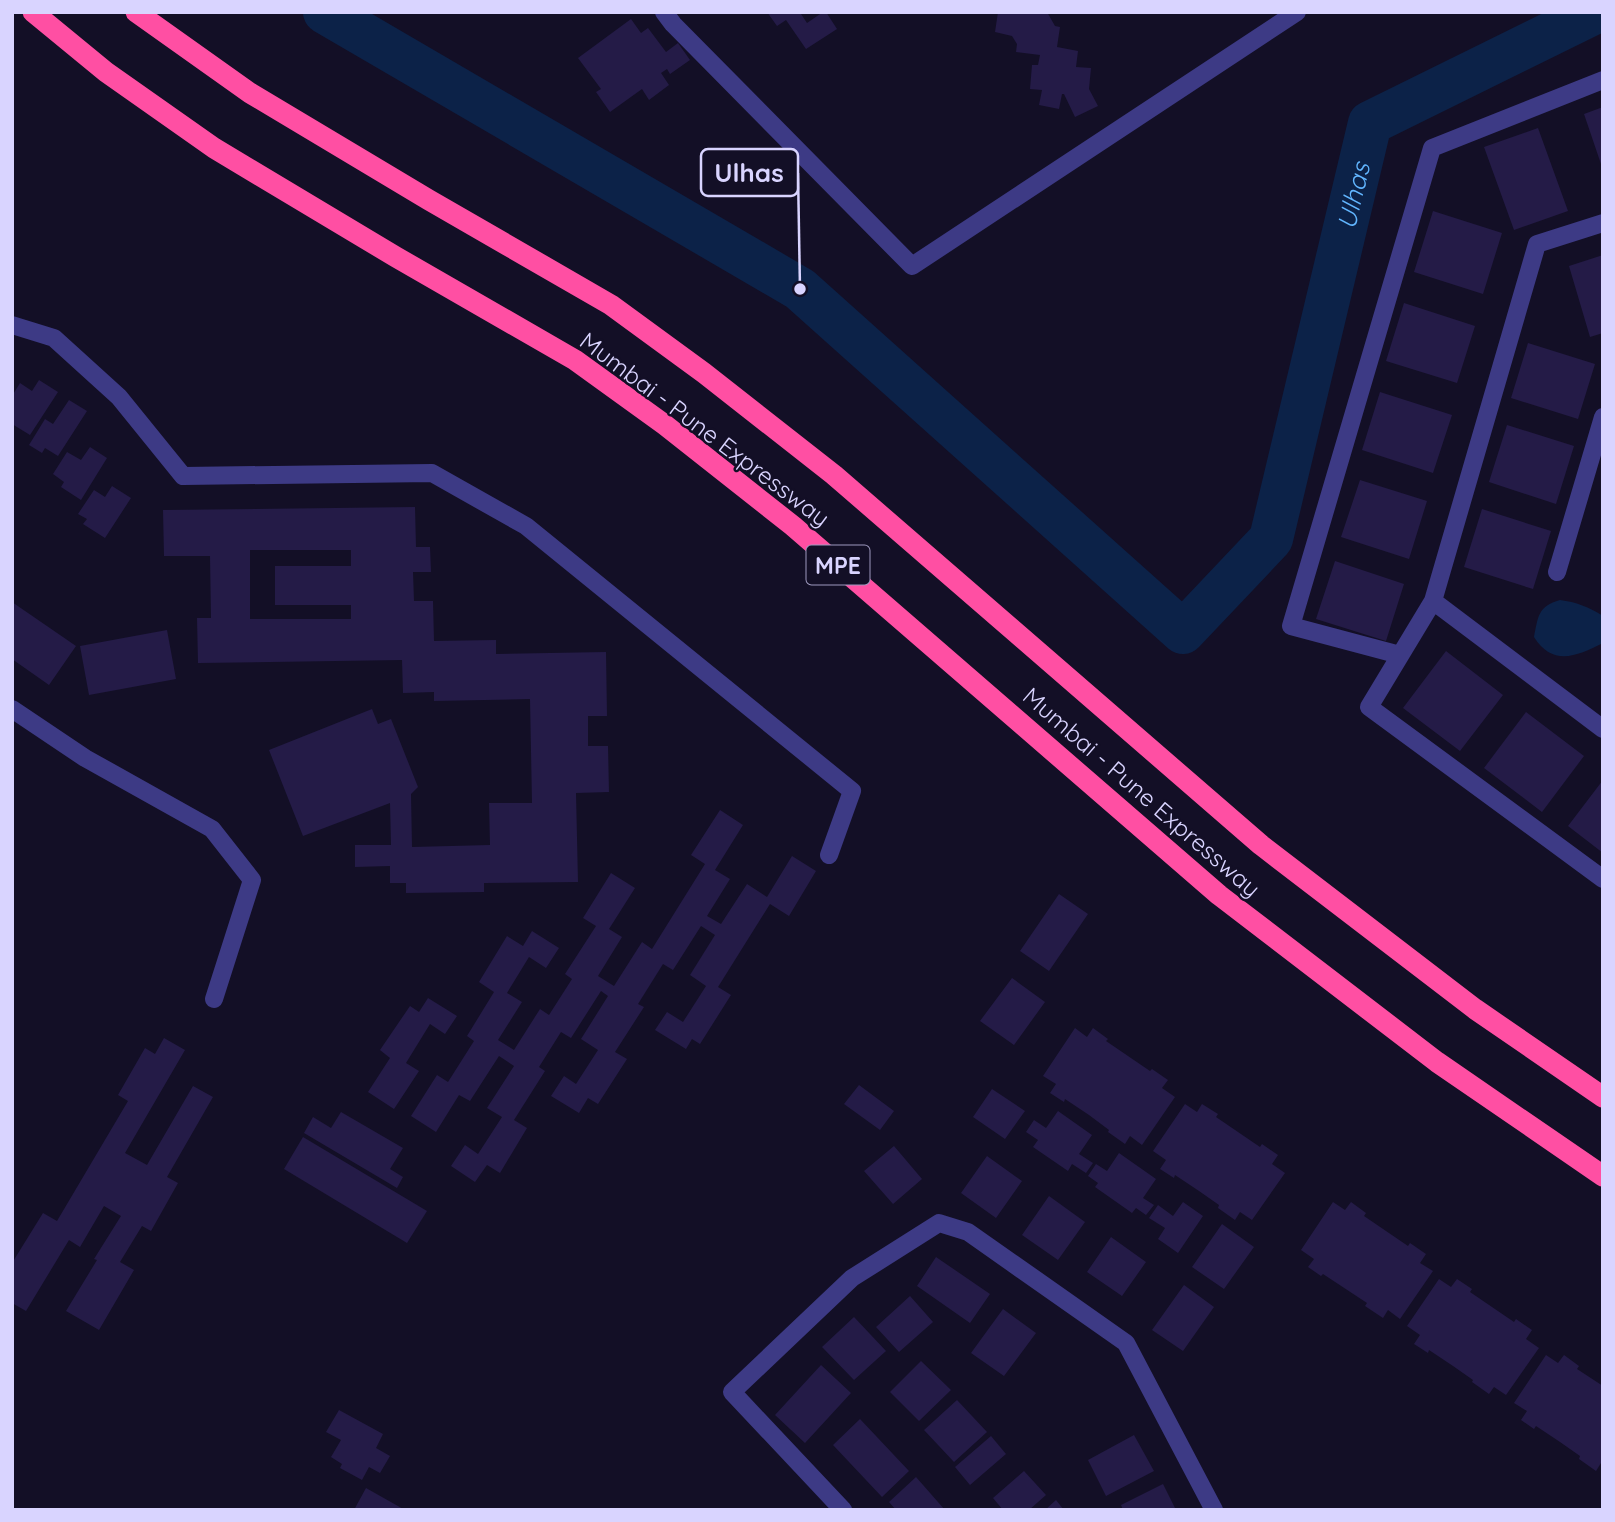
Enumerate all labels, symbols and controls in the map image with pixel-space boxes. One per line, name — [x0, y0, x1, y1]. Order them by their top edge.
callout: Ulhas — [701, 149, 798, 196]
text: Ulhas — [714, 156, 784, 189]
water label: Ulhas — [1329, 157, 1377, 232]
street label: Mumbai - Pune Expressway — [574, 325, 836, 533]
road number: MPE — [806, 545, 870, 584]
street label: Mumbai - Pune Expressway — [1017, 681, 1267, 903]

